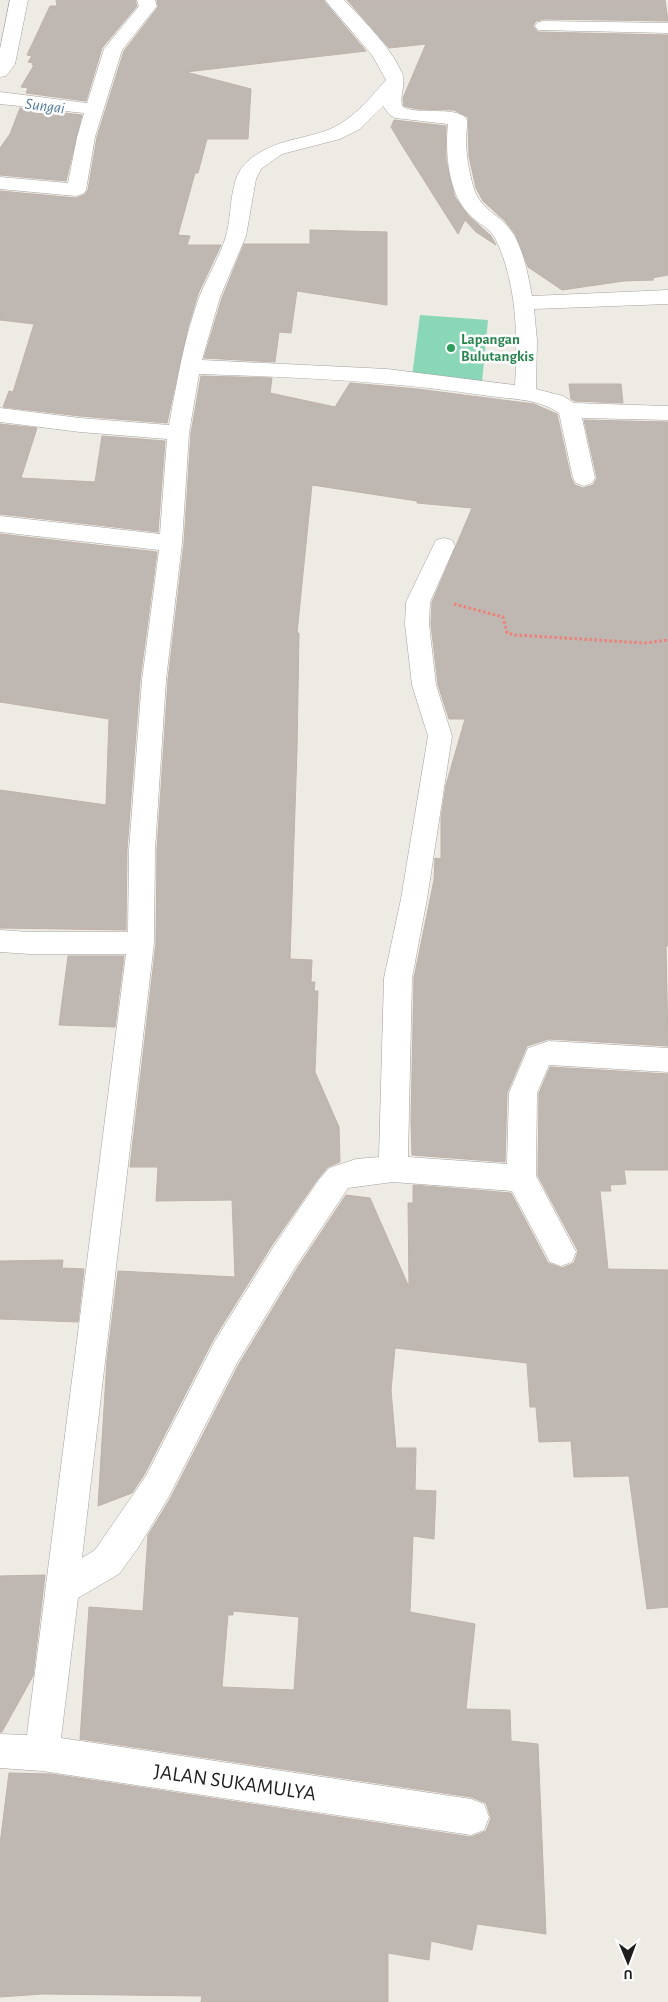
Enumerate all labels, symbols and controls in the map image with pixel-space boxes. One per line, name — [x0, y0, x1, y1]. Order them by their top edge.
water label: Sungai — [24, 96, 66, 116]
place label: Lapangan Bulutangkis — [461, 332, 534, 364]
marker: Lapangan Bulutangkis — [445, 342, 457, 354]
street label: JALAN SUKAMULYA — [152, 1761, 317, 1804]
north arrow — [603, 1937, 653, 1987]
text: U — [624, 1967, 633, 1981]

